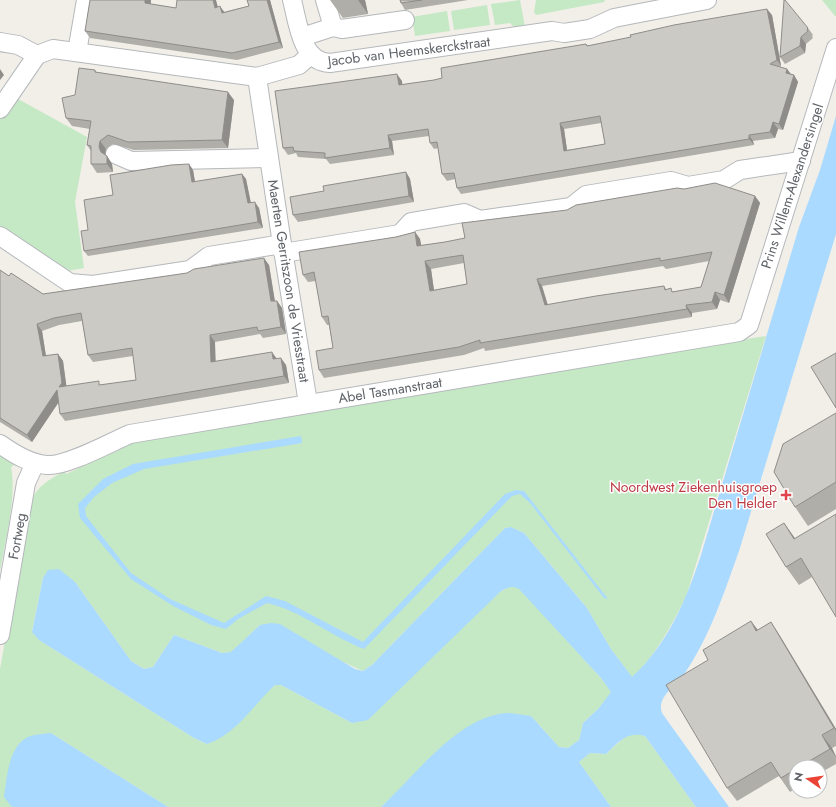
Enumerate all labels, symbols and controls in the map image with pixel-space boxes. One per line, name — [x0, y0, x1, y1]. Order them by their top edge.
street label: Jacob van Heemskerckstraat — [325, 31, 492, 71]
street label: Prins Willem-Alexandersingel — [756, 101, 828, 271]
street label: Maerten Gerritszoon de Vriesstraat — [263, 178, 315, 385]
street label: Abel Tasmanstraat — [337, 372, 444, 408]
place label: Noordwest Ziekenhuisgroep Den Helder — [610, 477, 777, 513]
marker: Noordwest Ziekenhuisgroep Den Helder — [780, 489, 792, 501]
street label: Fortweg — [3, 511, 31, 561]
north arrow — [788, 759, 828, 799]
text: N — [789, 771, 807, 783]

